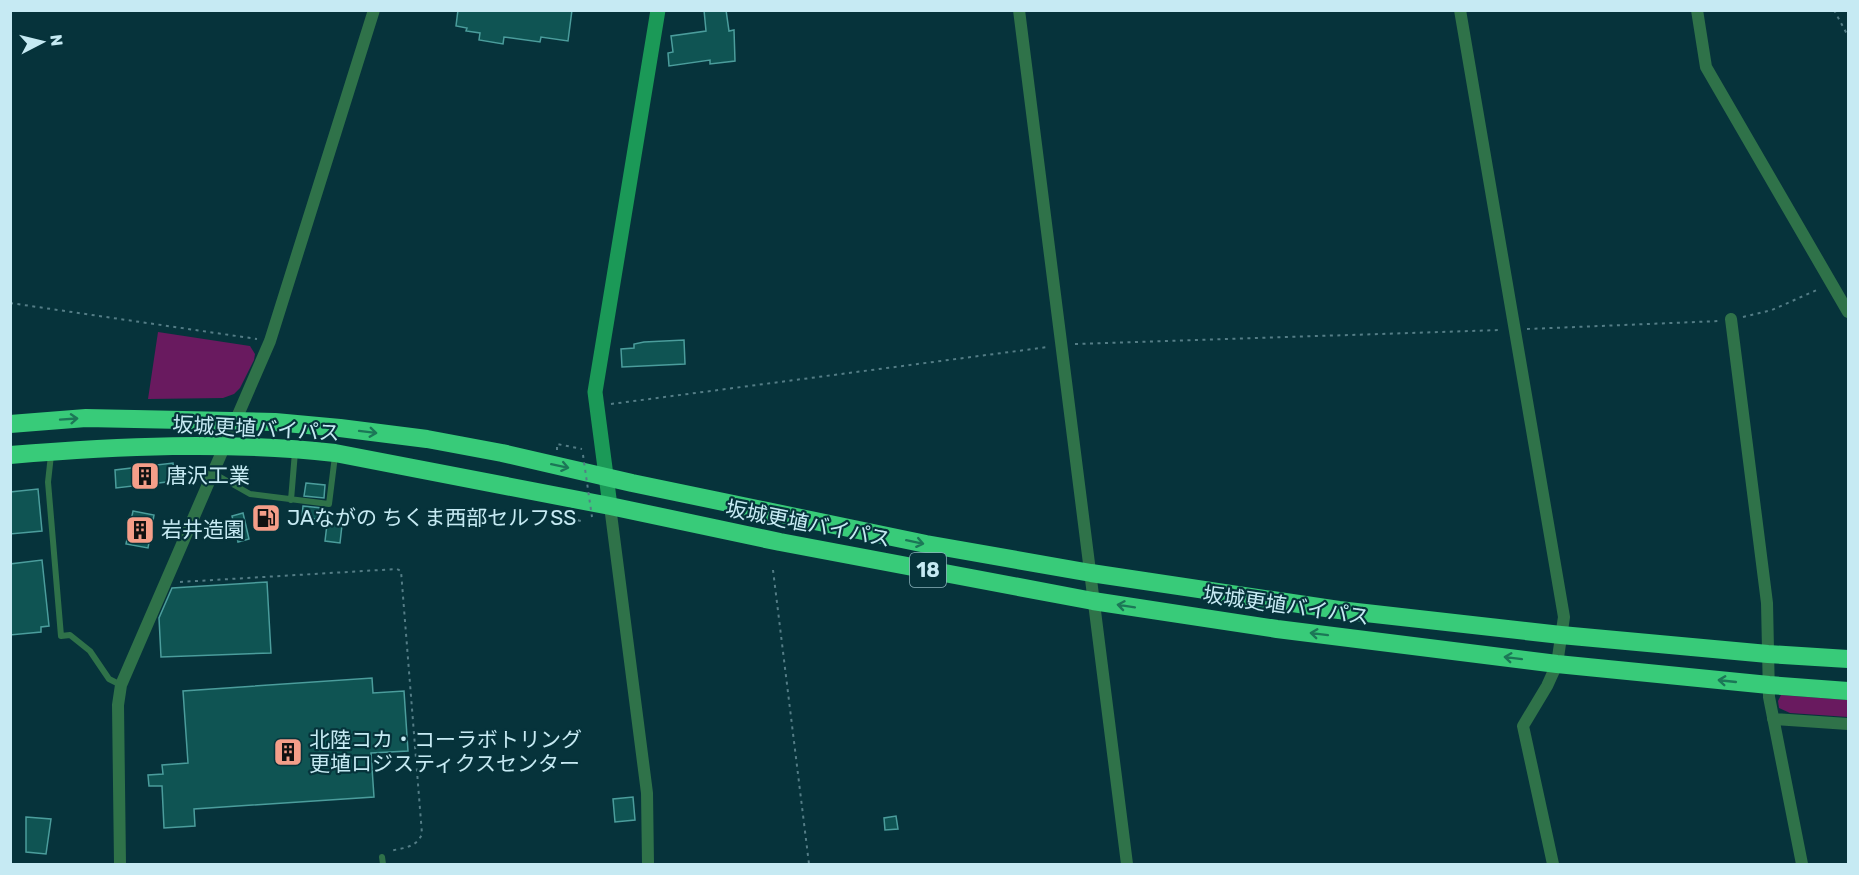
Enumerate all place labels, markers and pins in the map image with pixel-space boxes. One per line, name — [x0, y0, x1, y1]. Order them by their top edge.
building icon: 唐沢工業 — [129, 460, 161, 492]
place label: 唐沢工業 — [166, 463, 250, 488]
fuel station icon: JAながの ちくま西部セルフSS — [250, 502, 282, 534]
place label: JAながの ちくま西部セルフSS — [287, 505, 576, 530]
building icon: 岩井造園 — [124, 514, 156, 546]
place label: 岩井造園 — [161, 517, 245, 542]
place label: 北陸コカ・コーラボトリング 更埴ロジスティクスセンター — [309, 727, 582, 776]
building icon: 北陸コカ・コーラボトリング 更埴ロジスティクスセンター — [272, 736, 304, 768]

